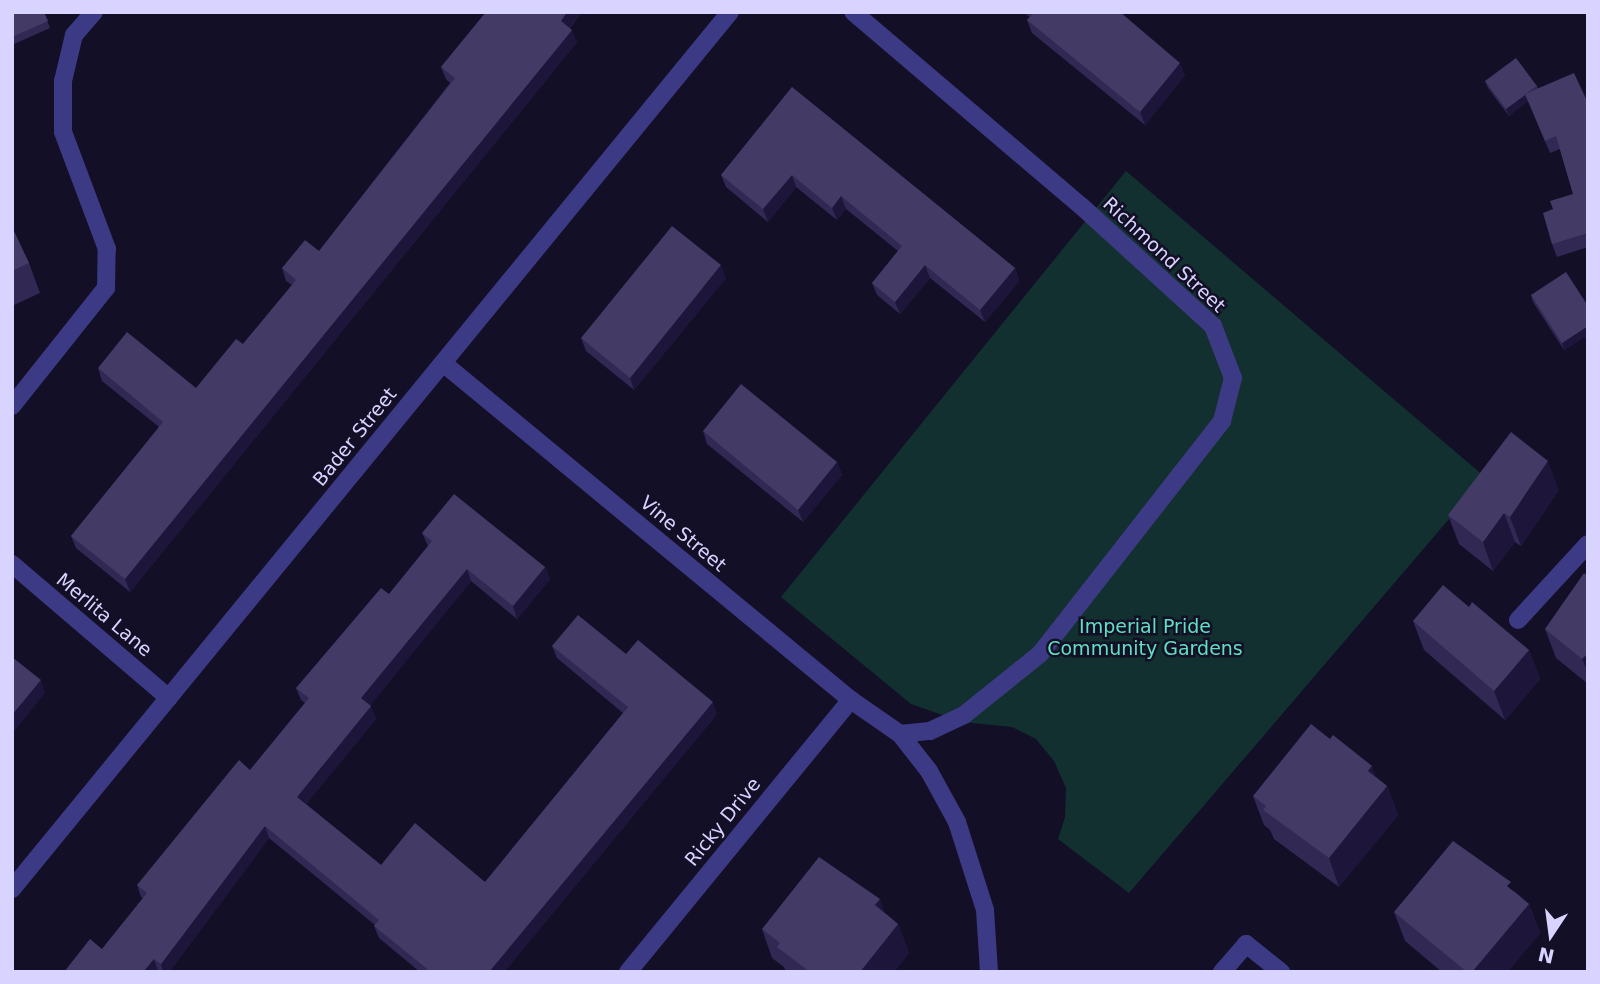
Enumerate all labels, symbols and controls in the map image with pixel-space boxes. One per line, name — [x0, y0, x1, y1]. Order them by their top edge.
street label: Richmond Street — [1098, 192, 1230, 318]
street label: Bader Street — [308, 383, 402, 491]
street label: Vine Street — [635, 491, 731, 577]
street label: Merlita Lane — [52, 568, 156, 662]
park label: Imperial Pride Community Gardens — [1047, 616, 1243, 660]
street label: Ricky Drive — [680, 773, 766, 871]
north arrow — [1516, 900, 1586, 970]
text: N — [1536, 943, 1556, 968]

